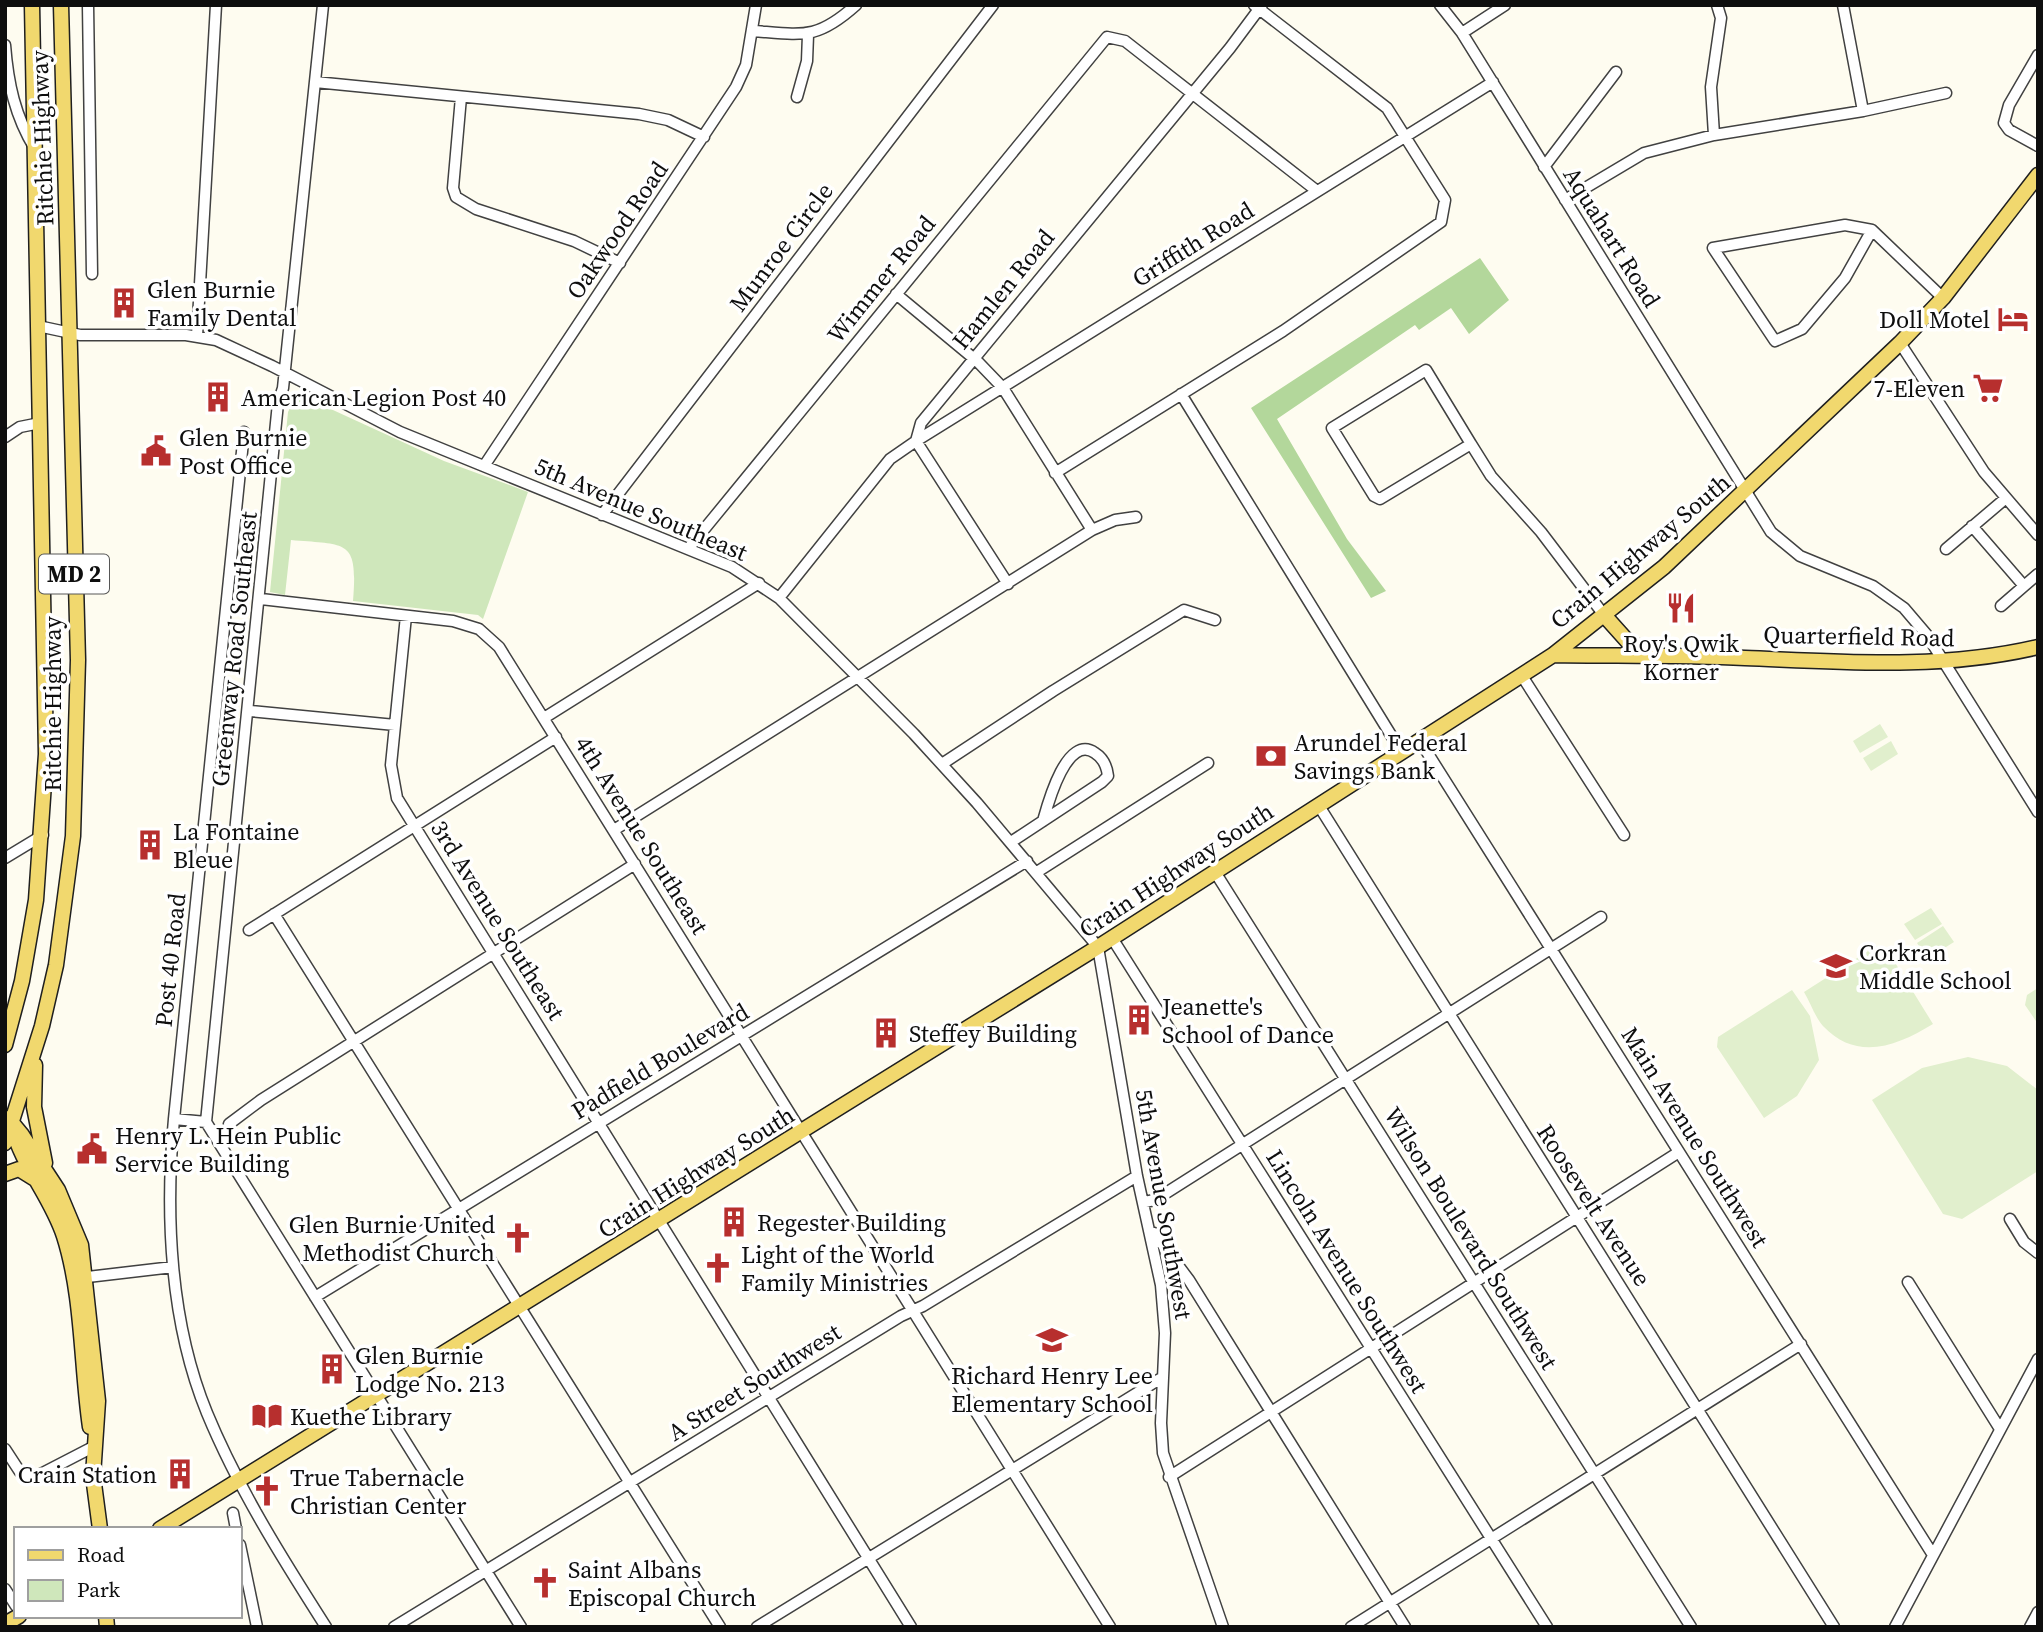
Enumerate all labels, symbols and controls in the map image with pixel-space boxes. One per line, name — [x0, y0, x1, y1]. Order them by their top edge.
street label: Ritchie Highway — [22, 49, 62, 226]
street label: Oakwood Road — [559, 154, 676, 306]
street label: Aquahart Road — [1556, 160, 1669, 314]
street label: Munroe Circle — [722, 176, 840, 318]
street label: Griffith Road — [1126, 193, 1260, 294]
street label: Wimmer Road — [819, 208, 943, 350]
street label: Hamlen Road — [944, 222, 1062, 356]
place label: Glen Burnie Family Dental — [147, 273, 296, 334]
building icon: Glen Burnie Family Dental — [107, 286, 141, 320]
hotel icon: Doll Motel — [1996, 302, 2030, 336]
place label: Doll Motel — [1879, 303, 1990, 336]
supermarket icon: 7-Eleven — [1971, 371, 2005, 405]
place label: 7-Eleven — [1873, 372, 1965, 405]
building icon: American Legion Post 40 — [201, 380, 235, 414]
place label: American Legion Post 40 — [241, 381, 506, 414]
place label: Glen Burnie Post Office — [179, 421, 308, 482]
public building icon: Glen Burnie Post Office — [139, 434, 173, 468]
street label: 5th Avenue Southeast — [530, 449, 753, 569]
street label: Crain Highway South — [1543, 466, 1737, 636]
street label: Greenway Road Southeast — [203, 510, 265, 788]
road number: MD 2 — [39, 554, 109, 594]
restaurant icon: Roy's Qwik Korner — [1664, 591, 1698, 625]
street label: Ritchie Highway — [36, 615, 69, 792]
street label: Quarterfield Road — [1763, 618, 1955, 654]
place label: Roy's Qwik Korner — [1623, 627, 1740, 688]
place label: Arundel Federal Savings Bank — [1294, 726, 1467, 787]
street label: 4th Avenue Southeast — [568, 730, 717, 941]
bank icon: Arundel Federal Savings Bank — [1254, 739, 1288, 773]
street label: Crain Highway South — [1072, 795, 1280, 945]
street label: 3rd Avenue Southeast — [423, 814, 573, 1026]
place label: La Fontaine Bleue — [173, 815, 300, 876]
building icon: La Fontaine Bleue — [133, 828, 167, 862]
street label: Post 40 Road — [147, 891, 193, 1029]
place label: Corkran Middle School — [1859, 936, 2011, 997]
school or university icon: Corkran Middle School — [1819, 949, 1853, 983]
place label: Jeanette's School of Dance — [1161, 990, 1334, 1051]
street label: Padfield Boulevard — [565, 995, 755, 1127]
building icon: Jeanette's School of Dance — [1122, 1003, 1156, 1037]
building icon: Steffey Building — [869, 1016, 903, 1050]
place label: Steffey Building — [909, 1017, 1077, 1050]
street label: Main Avenue Southwest — [1614, 1021, 1776, 1254]
street label: 5th Avenue Southwest — [1128, 1086, 1201, 1322]
street label: Crain Highway South — [592, 1098, 800, 1246]
street label: Wilson Boulevard Southwest — [1377, 1100, 1566, 1376]
street label: Roosevelt Avenue — [1529, 1118, 1659, 1292]
place label: Henry L. Hein Public Service Building — [115, 1119, 341, 1180]
public building icon: Henry L. Hein Public Service Building — [75, 1132, 109, 1166]
street label: Lincoln Avenue Southwest — [1258, 1143, 1436, 1399]
building icon: Regester Building — [717, 1205, 751, 1239]
place label: Regester Building — [757, 1206, 946, 1239]
place label: Glen Burnie United Methodist Church — [289, 1208, 495, 1269]
church icon: Glen Burnie United Methodist Church — [501, 1221, 535, 1255]
place label: Light of the World Family Ministries — [741, 1238, 935, 1299]
church icon: Light of the World Family Ministries — [701, 1251, 735, 1285]
street label: A Street Southwest — [661, 1315, 847, 1449]
school or university icon: Richard Henry Lee Elementary School — [1035, 1323, 1069, 1357]
place label: Glen Burnie Lodge No. 213 — [355, 1339, 505, 1400]
building icon: Glen Burnie Lodge No. 213 — [315, 1352, 349, 1386]
place label: Richard Henry Lee Elementary School — [951, 1359, 1153, 1420]
library icon: Kuethe Library — [250, 1399, 284, 1433]
place label: Kuethe Library — [290, 1400, 452, 1433]
building icon: Crain Station — [163, 1457, 197, 1491]
place label: Crain Station — [18, 1458, 157, 1491]
place label: True Tabernacle Christian Center — [290, 1461, 466, 1522]
church icon: True Tabernacle Christian Center — [250, 1474, 284, 1508]
legend — [14, 1527, 242, 1618]
text: Road — [77, 1540, 125, 1569]
place label: Saint Albans Episcopal Church — [568, 1553, 756, 1614]
church icon: Saint Albans Episcopal Church — [528, 1566, 562, 1600]
text: Park — [77, 1575, 121, 1604]

